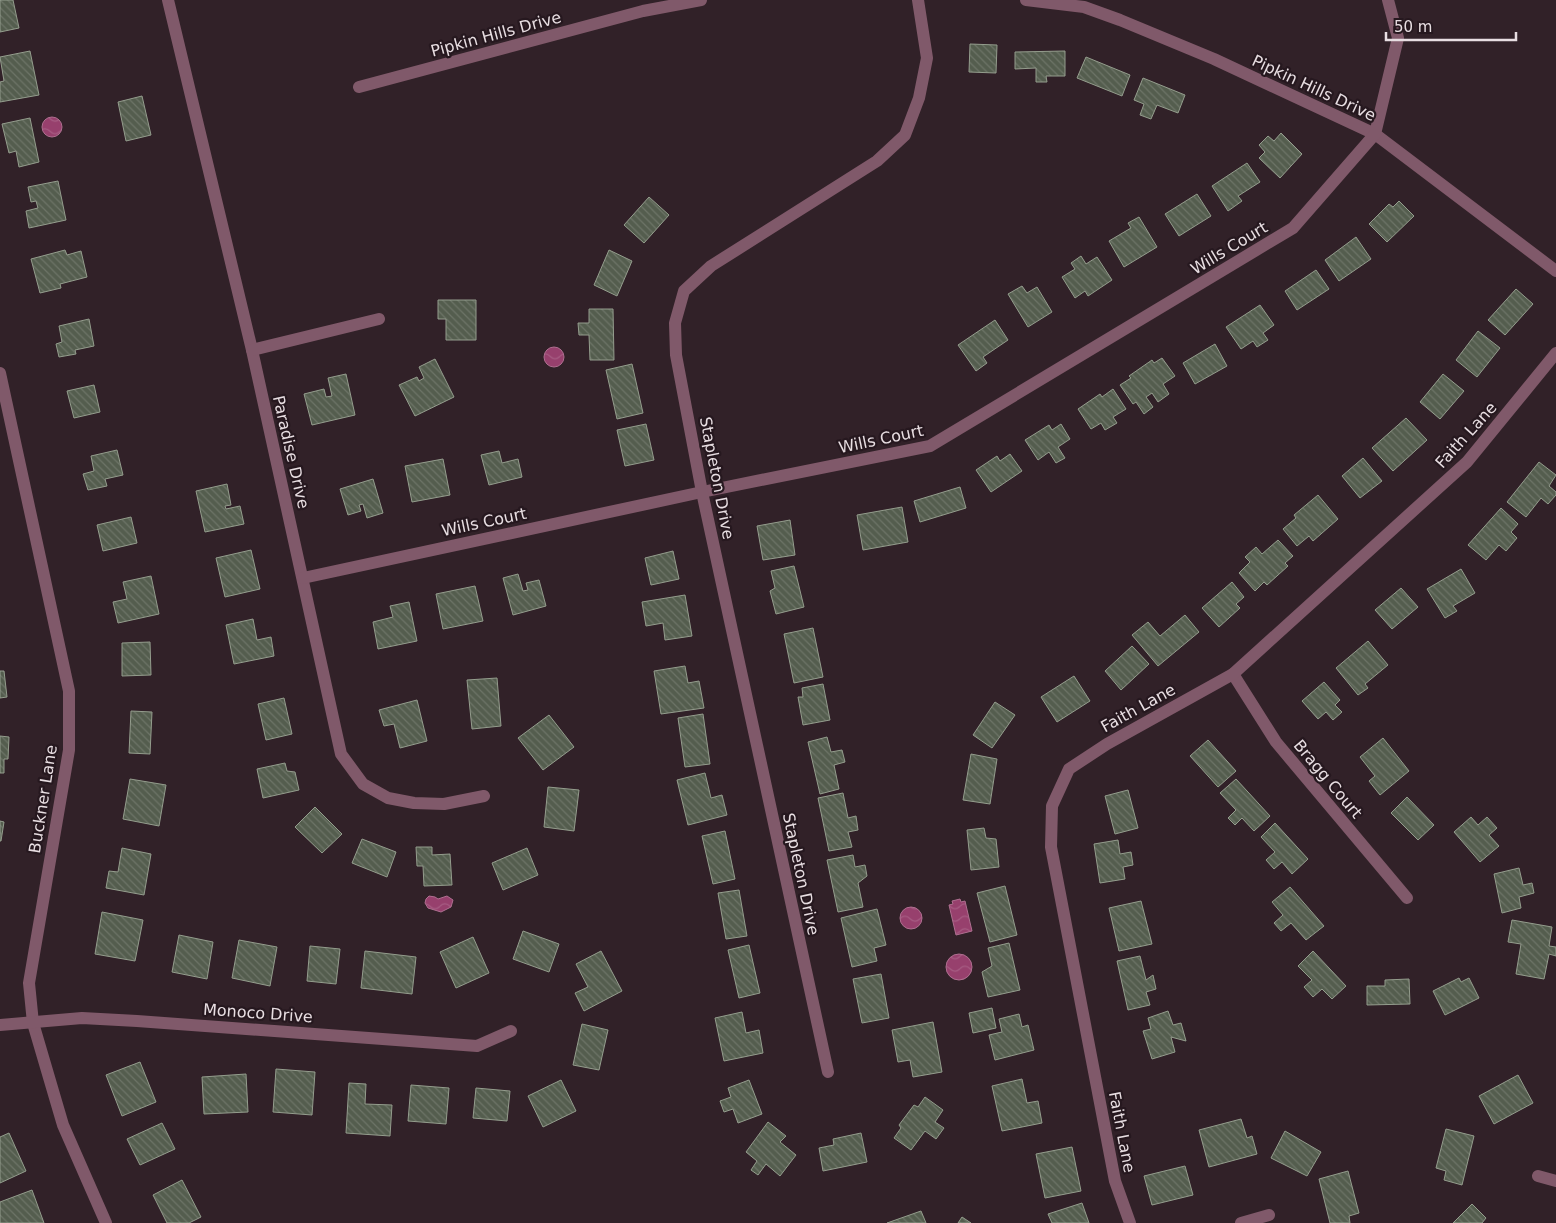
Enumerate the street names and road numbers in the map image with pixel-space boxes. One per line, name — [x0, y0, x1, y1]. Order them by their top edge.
street label: Pipkin Hills Drive — [429, 7, 563, 61]
street label: Pipkin Hills Drive — [1249, 51, 1379, 125]
street label: Wills Court — [1187, 218, 1271, 278]
street label: Paradise Drive — [269, 394, 313, 510]
street label: Faith Lane — [1431, 398, 1501, 472]
street label: Stapleton Drive — [696, 415, 738, 541]
street label: Wills Court — [837, 421, 925, 457]
street label: Wills Court — [440, 504, 528, 540]
street label: Faith Lane — [1097, 680, 1179, 736]
street label: Bragg Court — [1290, 736, 1366, 822]
street label: Buckner Lane — [25, 743, 61, 855]
street label: Stapleton Drive — [779, 811, 823, 937]
street label: Monoco Drive — [203, 1000, 313, 1026]
street label: Faith Lane — [1105, 1090, 1139, 1174]

